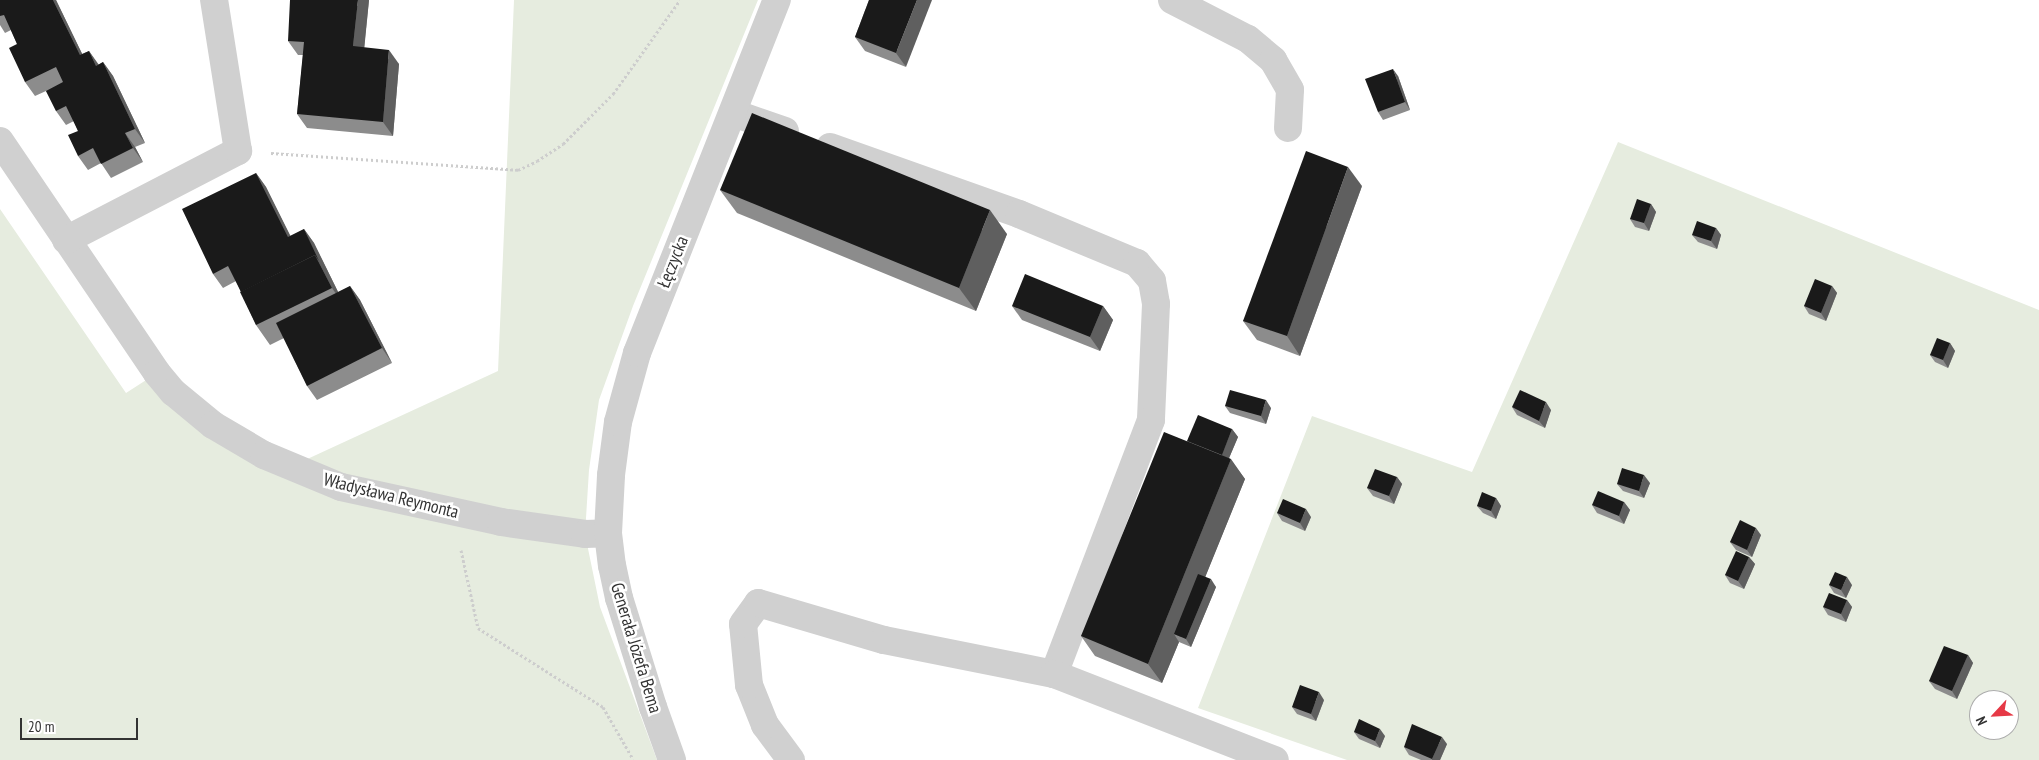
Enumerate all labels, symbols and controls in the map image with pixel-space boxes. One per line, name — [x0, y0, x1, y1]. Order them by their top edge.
street label: Łęczycka — [653, 233, 693, 291]
street label: Władysława Reymonta — [321, 469, 461, 523]
street label: Generała Józefa Bema — [606, 580, 666, 716]
north arrow — [1969, 690, 2019, 740]
scale bar — [22, 708, 140, 740]
text: N — [1972, 714, 1991, 728]
text: 20 m — [28, 717, 54, 736]

